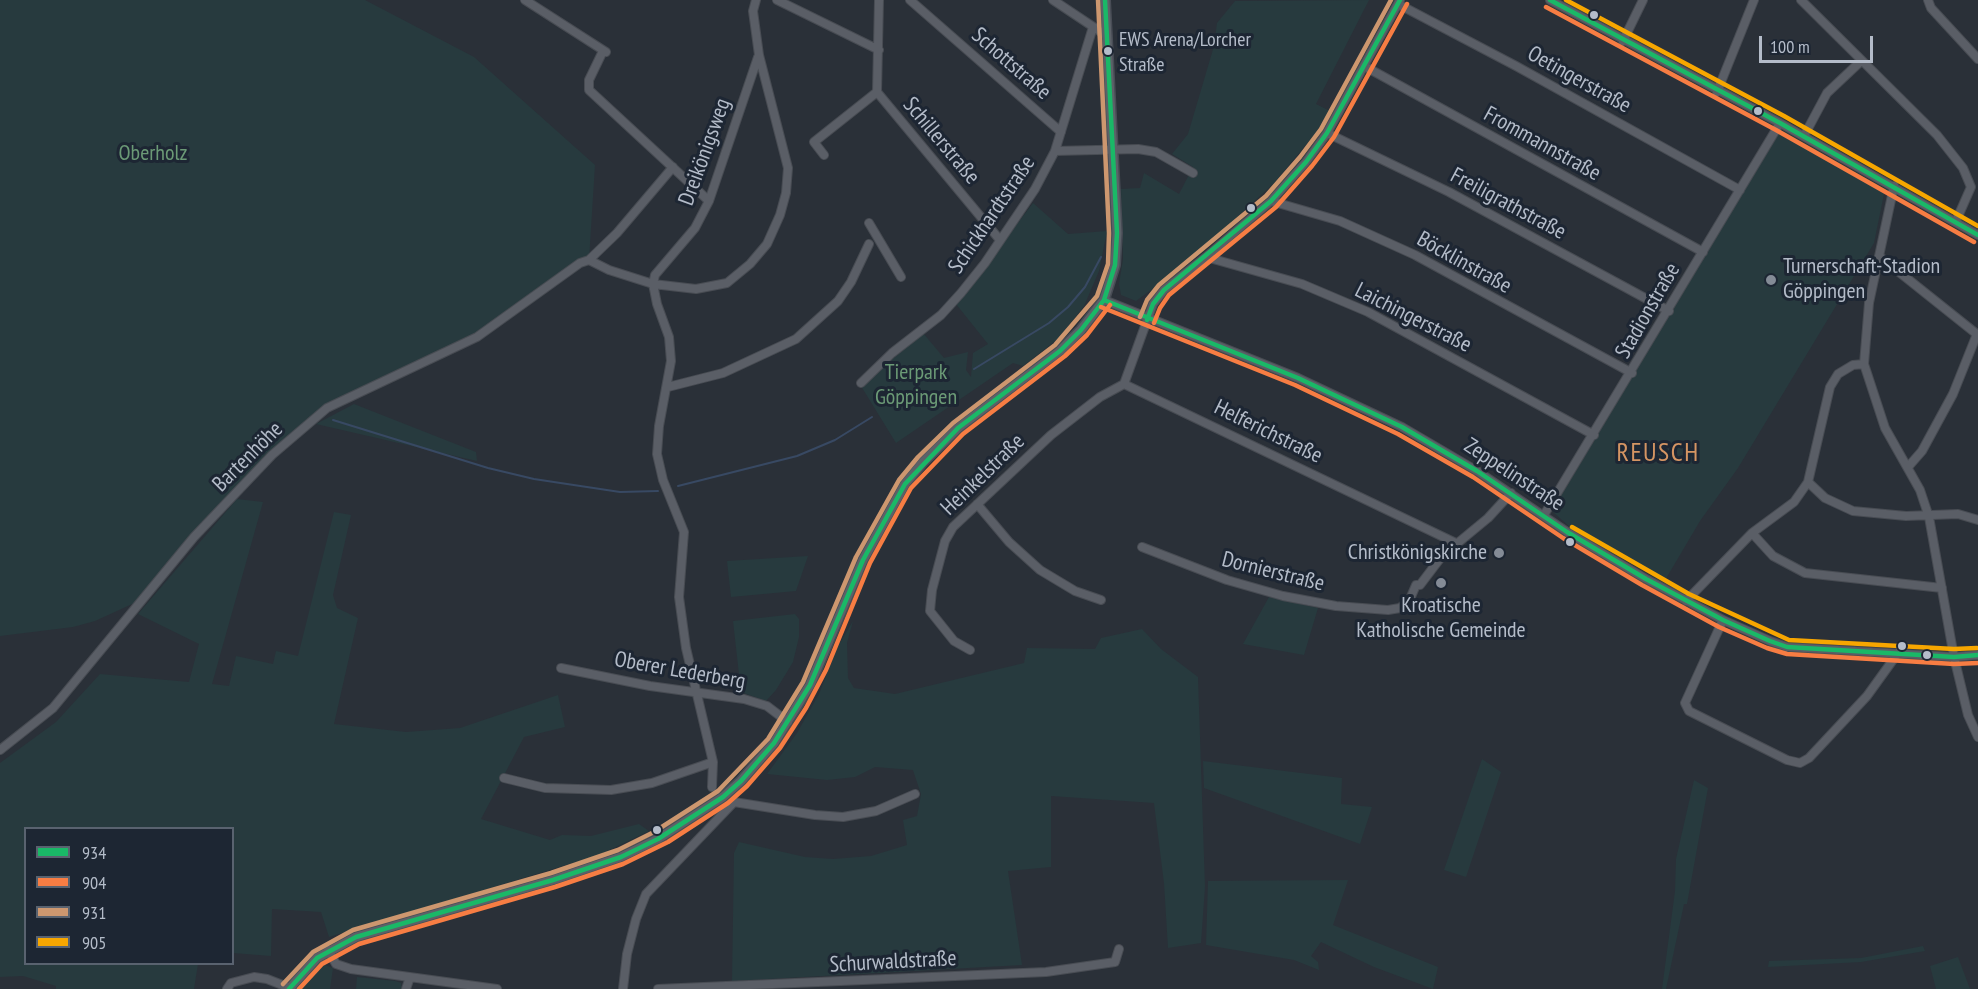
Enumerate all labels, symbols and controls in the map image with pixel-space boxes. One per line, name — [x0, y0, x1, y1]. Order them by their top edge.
unlabelled marker — [1588, 9, 1600, 21]
street label: Schottstraße — [966, 22, 1056, 106]
scale bar — [1762, 24, 1876, 62]
place label: EWS Arena/Lorcher Straße — [1119, 28, 1251, 75]
text: 100 m — [1770, 35, 1810, 58]
street label: Oetingerstraße — [1523, 41, 1635, 119]
marker: EWS Arena/Lorcher Straße — [1102, 45, 1114, 57]
street label: Schillerstraße — [897, 92, 985, 190]
street label: Dreikönigsweg — [673, 95, 737, 209]
street label: Frommannstraße — [1479, 101, 1605, 187]
unlabelled marker — [1752, 105, 1764, 117]
park label: Oberholz — [119, 141, 187, 167]
street label: Schickhardtstraße — [943, 151, 1041, 279]
street label: Freiligrathstraße — [1446, 163, 1570, 245]
unlabelled marker — [1245, 202, 1257, 214]
street label: Böcklinstraße — [1412, 226, 1516, 300]
place label: Turnerschaft-Stadion Göppingen — [1783, 254, 1940, 306]
street label: Stadionstraße — [1610, 259, 1686, 363]
marker: Turnerschaft-Stadion Göppingen — [1764, 273, 1778, 287]
street label: Laichingerstraße — [1350, 277, 1476, 359]
park label: Tierpark Göppingen — [875, 360, 957, 412]
street label: Helferichstraße — [1210, 394, 1326, 470]
street label: Bartenhöhe — [207, 416, 289, 498]
street label: Heinkelstraße — [936, 429, 1030, 521]
street label: Zeppelinstraße — [1459, 433, 1569, 517]
district label: REUSCH — [1616, 438, 1700, 470]
unlabelled marker — [1564, 536, 1576, 548]
place label: Christkönigskirche — [1348, 540, 1487, 566]
marker: Christkönigskirche — [1492, 546, 1506, 560]
street label: Dornierstraße — [1219, 547, 1327, 597]
marker: Kroatische Katholische Gemeinde — [1434, 576, 1448, 590]
place label: Kroatische Katholische Gemeinde — [1356, 593, 1526, 644]
unlabelled marker — [1896, 640, 1908, 652]
street label: Oberer Lederberg — [612, 646, 748, 696]
unlabelled marker — [1921, 649, 1933, 661]
unlabelled marker — [651, 824, 663, 836]
legend — [24, 827, 234, 965]
text: 934 — [82, 841, 106, 864]
text: 904 — [82, 871, 106, 894]
text: 931 — [82, 901, 106, 924]
text: 905 — [82, 931, 106, 954]
street label: Schurwaldstraße — [829, 945, 957, 979]

